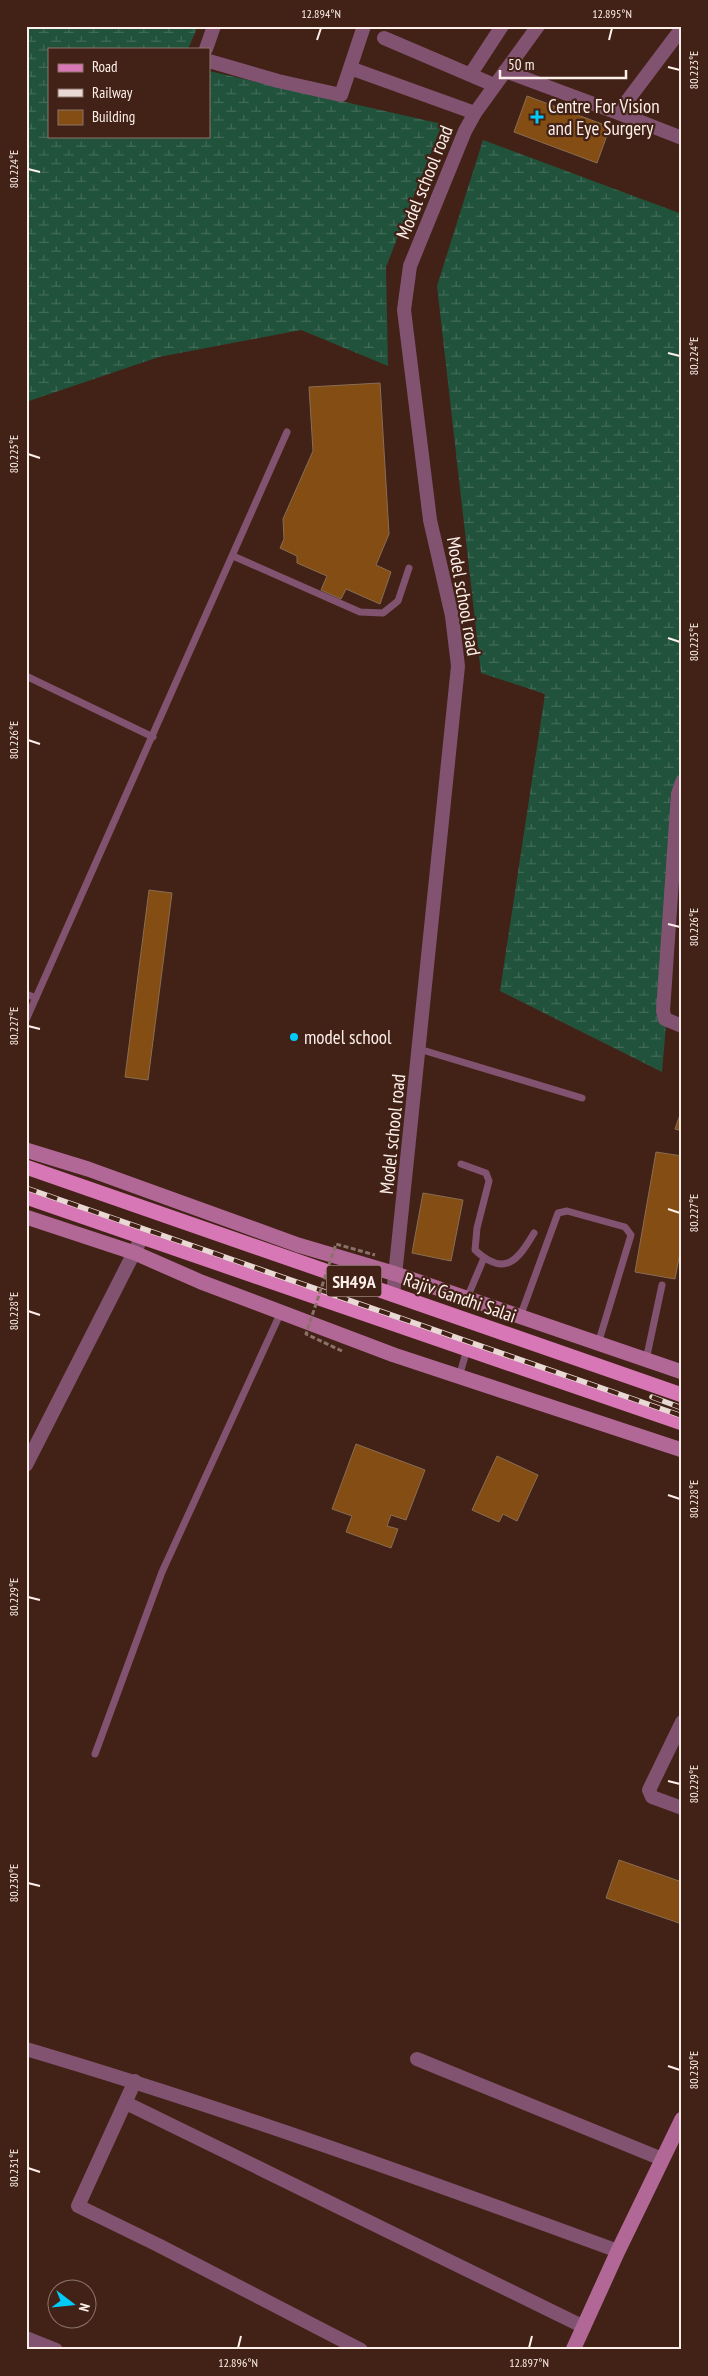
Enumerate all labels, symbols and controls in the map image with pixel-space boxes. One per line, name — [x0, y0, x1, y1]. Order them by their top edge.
text: 12.894°N — [301, 6, 341, 21]
text: 12.895°N — [592, 6, 632, 21]
legend — [48, 48, 210, 138]
scale bar — [500, 48, 627, 80]
text: 80.223°E — [686, 51, 701, 89]
text: 50 m — [508, 55, 534, 74]
text: Road — [92, 57, 118, 76]
text: Railway — [92, 83, 133, 102]
place label: Centre For Vision and Eye Surgery — [548, 94, 660, 140]
text: Building — [92, 107, 135, 126]
marker: Centre For Vision and Eye Surgery — [530, 110, 544, 124]
street label: Model school road — [390, 122, 458, 242]
text: 80.224°E — [6, 150, 21, 188]
text: 80.224°E — [686, 337, 701, 375]
text: 80.225°E — [6, 435, 21, 473]
street label: Model school road — [442, 535, 486, 657]
text: 80.225°E — [686, 623, 701, 661]
text: 80.226°E — [6, 721, 21, 759]
text: 80.226°E — [686, 908, 701, 946]
text: 80.227°E — [6, 1007, 21, 1045]
place label: model school — [304, 1025, 392, 1049]
marker: model school — [288, 1031, 300, 1043]
street label: Model school road — [374, 1073, 410, 1195]
text: 80.227°E — [686, 1194, 701, 1232]
road number: SH49A — [326, 1266, 382, 1296]
street label: Rajiv Gandhi Salai — [400, 1266, 520, 1328]
text: 80.228°E — [6, 1292, 21, 1330]
text: 80.228°E — [686, 1480, 701, 1518]
text: 80.229°E — [6, 1578, 21, 1616]
text: 80.229°E — [686, 1765, 701, 1803]
text: 80.230°E — [6, 1864, 21, 1902]
text: 80.230°E — [686, 2051, 701, 2089]
text: 80.231°E — [6, 2149, 21, 2187]
north arrow — [48, 2278, 98, 2328]
text: N — [75, 2301, 94, 2314]
text: 12.896°N — [218, 2355, 258, 2370]
text: 12.897°N — [509, 2355, 549, 2370]

